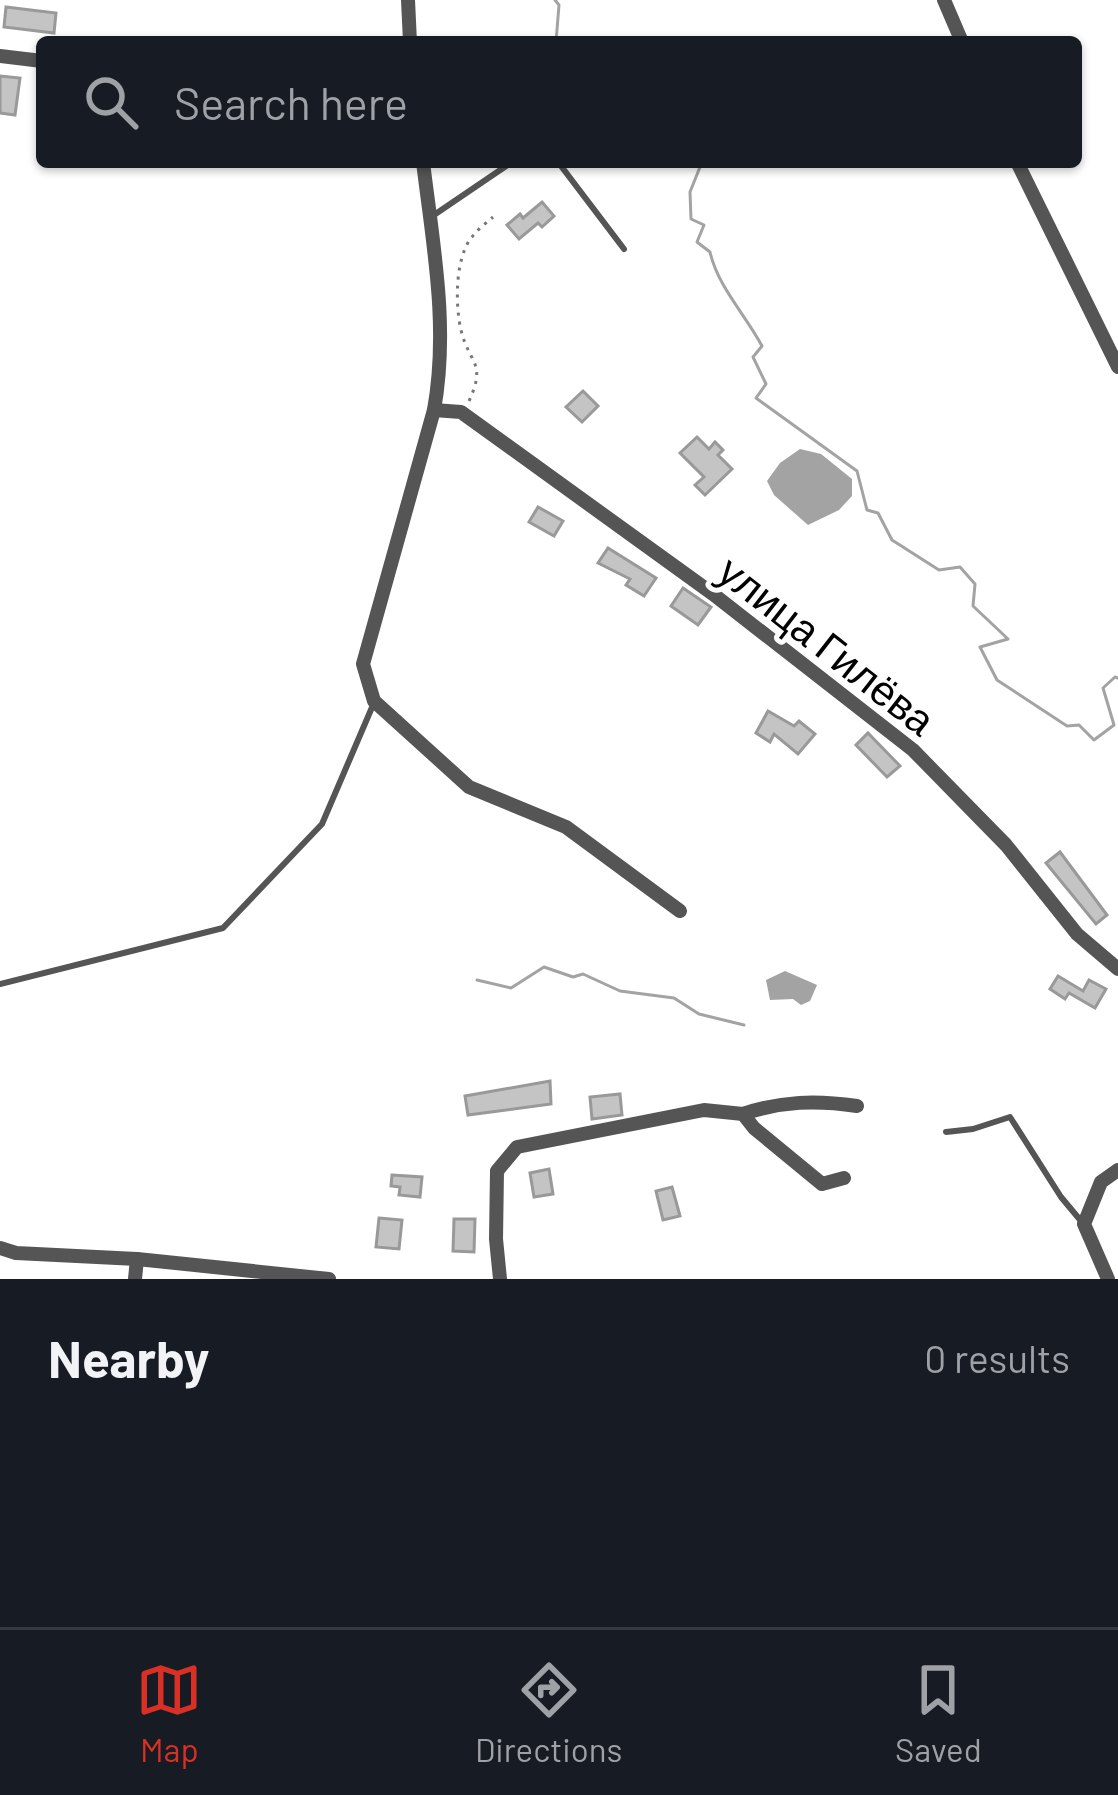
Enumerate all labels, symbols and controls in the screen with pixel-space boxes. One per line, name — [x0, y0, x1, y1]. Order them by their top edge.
search box — [36, 36, 1082, 168]
icon: search — [78, 69, 144, 135]
text: Search here — [174, 75, 408, 129]
street label: улица Гилёва — [709, 544, 947, 745]
text: Nearby — [48, 1327, 209, 1388]
text: 0 results — [924, 1334, 1070, 1381]
tab: Map — [136, 1657, 202, 1769]
tab: Directions — [475, 1657, 622, 1769]
tab: Saved — [895, 1657, 982, 1769]

